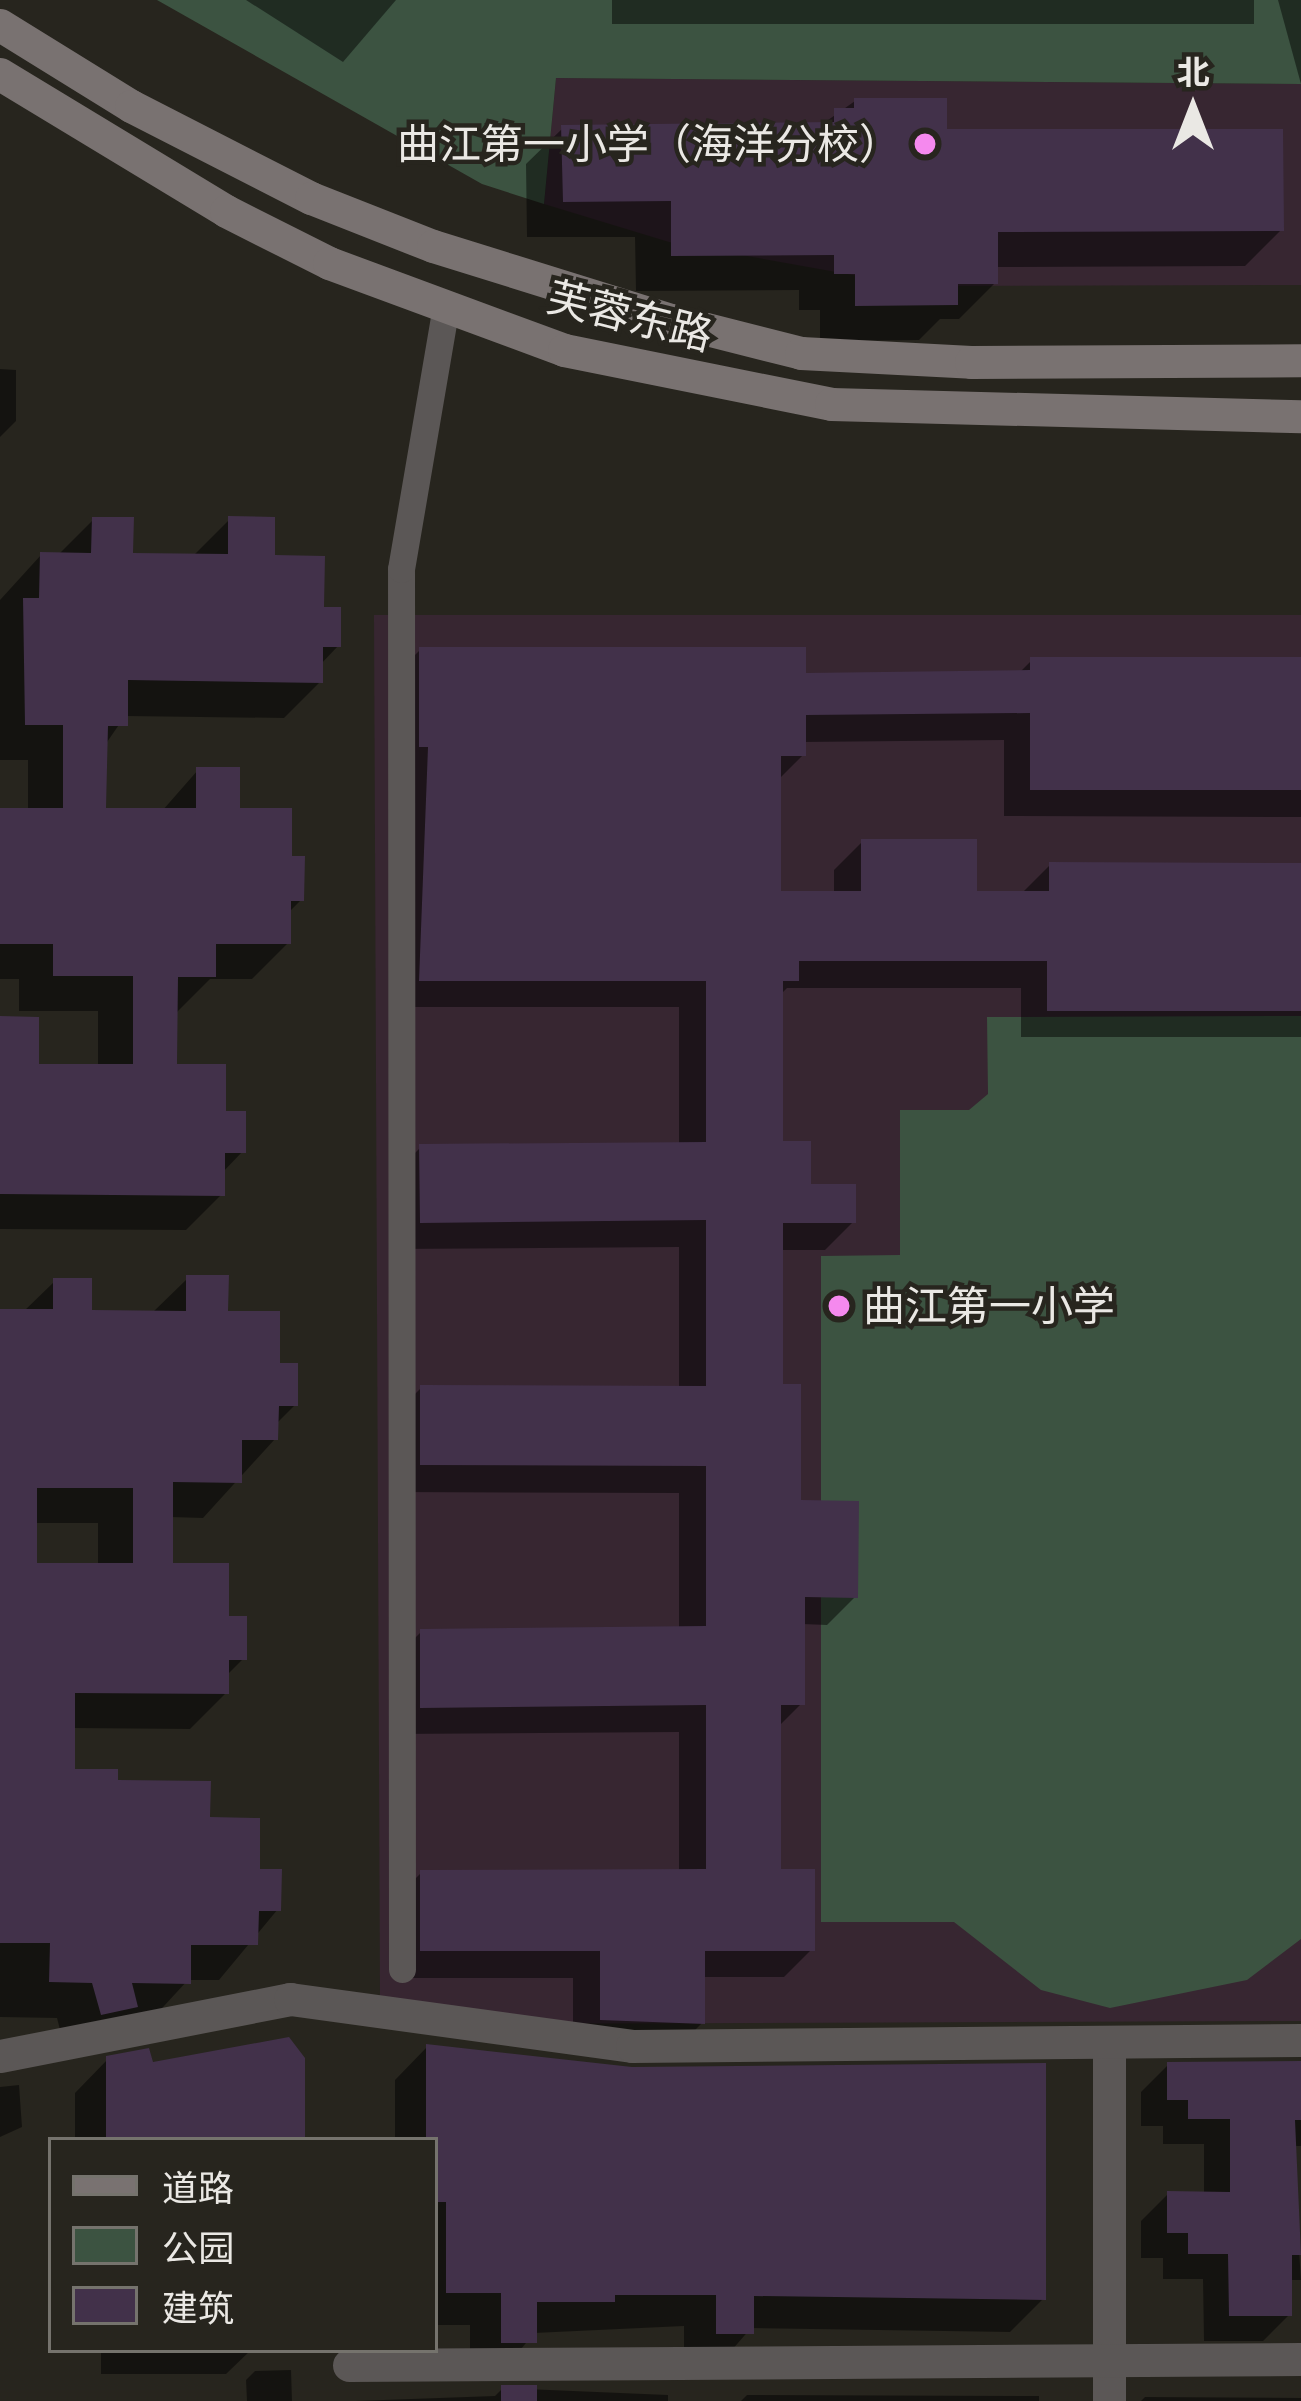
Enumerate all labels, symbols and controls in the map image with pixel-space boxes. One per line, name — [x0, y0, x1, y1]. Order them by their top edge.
north arrow — [1133, 48, 1253, 168]
text: 北 — [1177, 50, 1210, 93]
place label: 曲江第一小学（海洋分校） — [397, 119, 901, 169]
marker: 曲江第一小学（海洋分校） — [912, 131, 938, 157]
street label: 芙蓉东路 — [542, 271, 718, 361]
place label: 曲江第一小学 — [863, 1281, 1115, 1331]
marker: 曲江第一小学 — [826, 1293, 852, 1319]
legend — [48, 2137, 438, 2353]
text: 道路 — [162, 2164, 234, 2211]
text: 公园 — [162, 2224, 234, 2271]
text: 建筑 — [162, 2284, 234, 2331]

